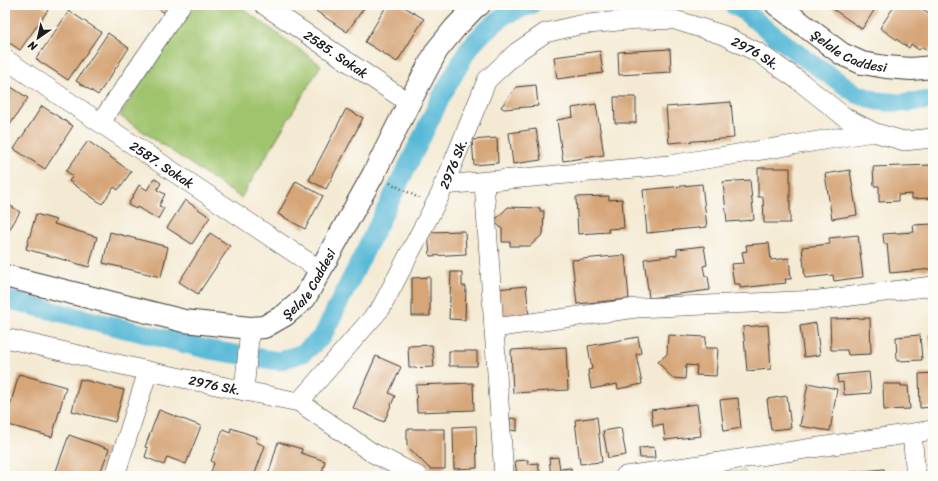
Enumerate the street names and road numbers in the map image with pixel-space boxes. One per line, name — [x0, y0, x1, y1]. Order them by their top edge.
street label: 2585. Sokak — [299, 24, 373, 84]
street label: Şelale Caddesi — [806, 24, 889, 79]
street label: 2976 Sk. — [727, 30, 784, 76]
street label: 2587. Sokak — [125, 135, 199, 195]
street label: 2976 Sk. — [433, 135, 474, 193]
street label: Şelale Caddesi — [277, 244, 342, 325]
street label: 2976 Sk. — [187, 369, 243, 402]

